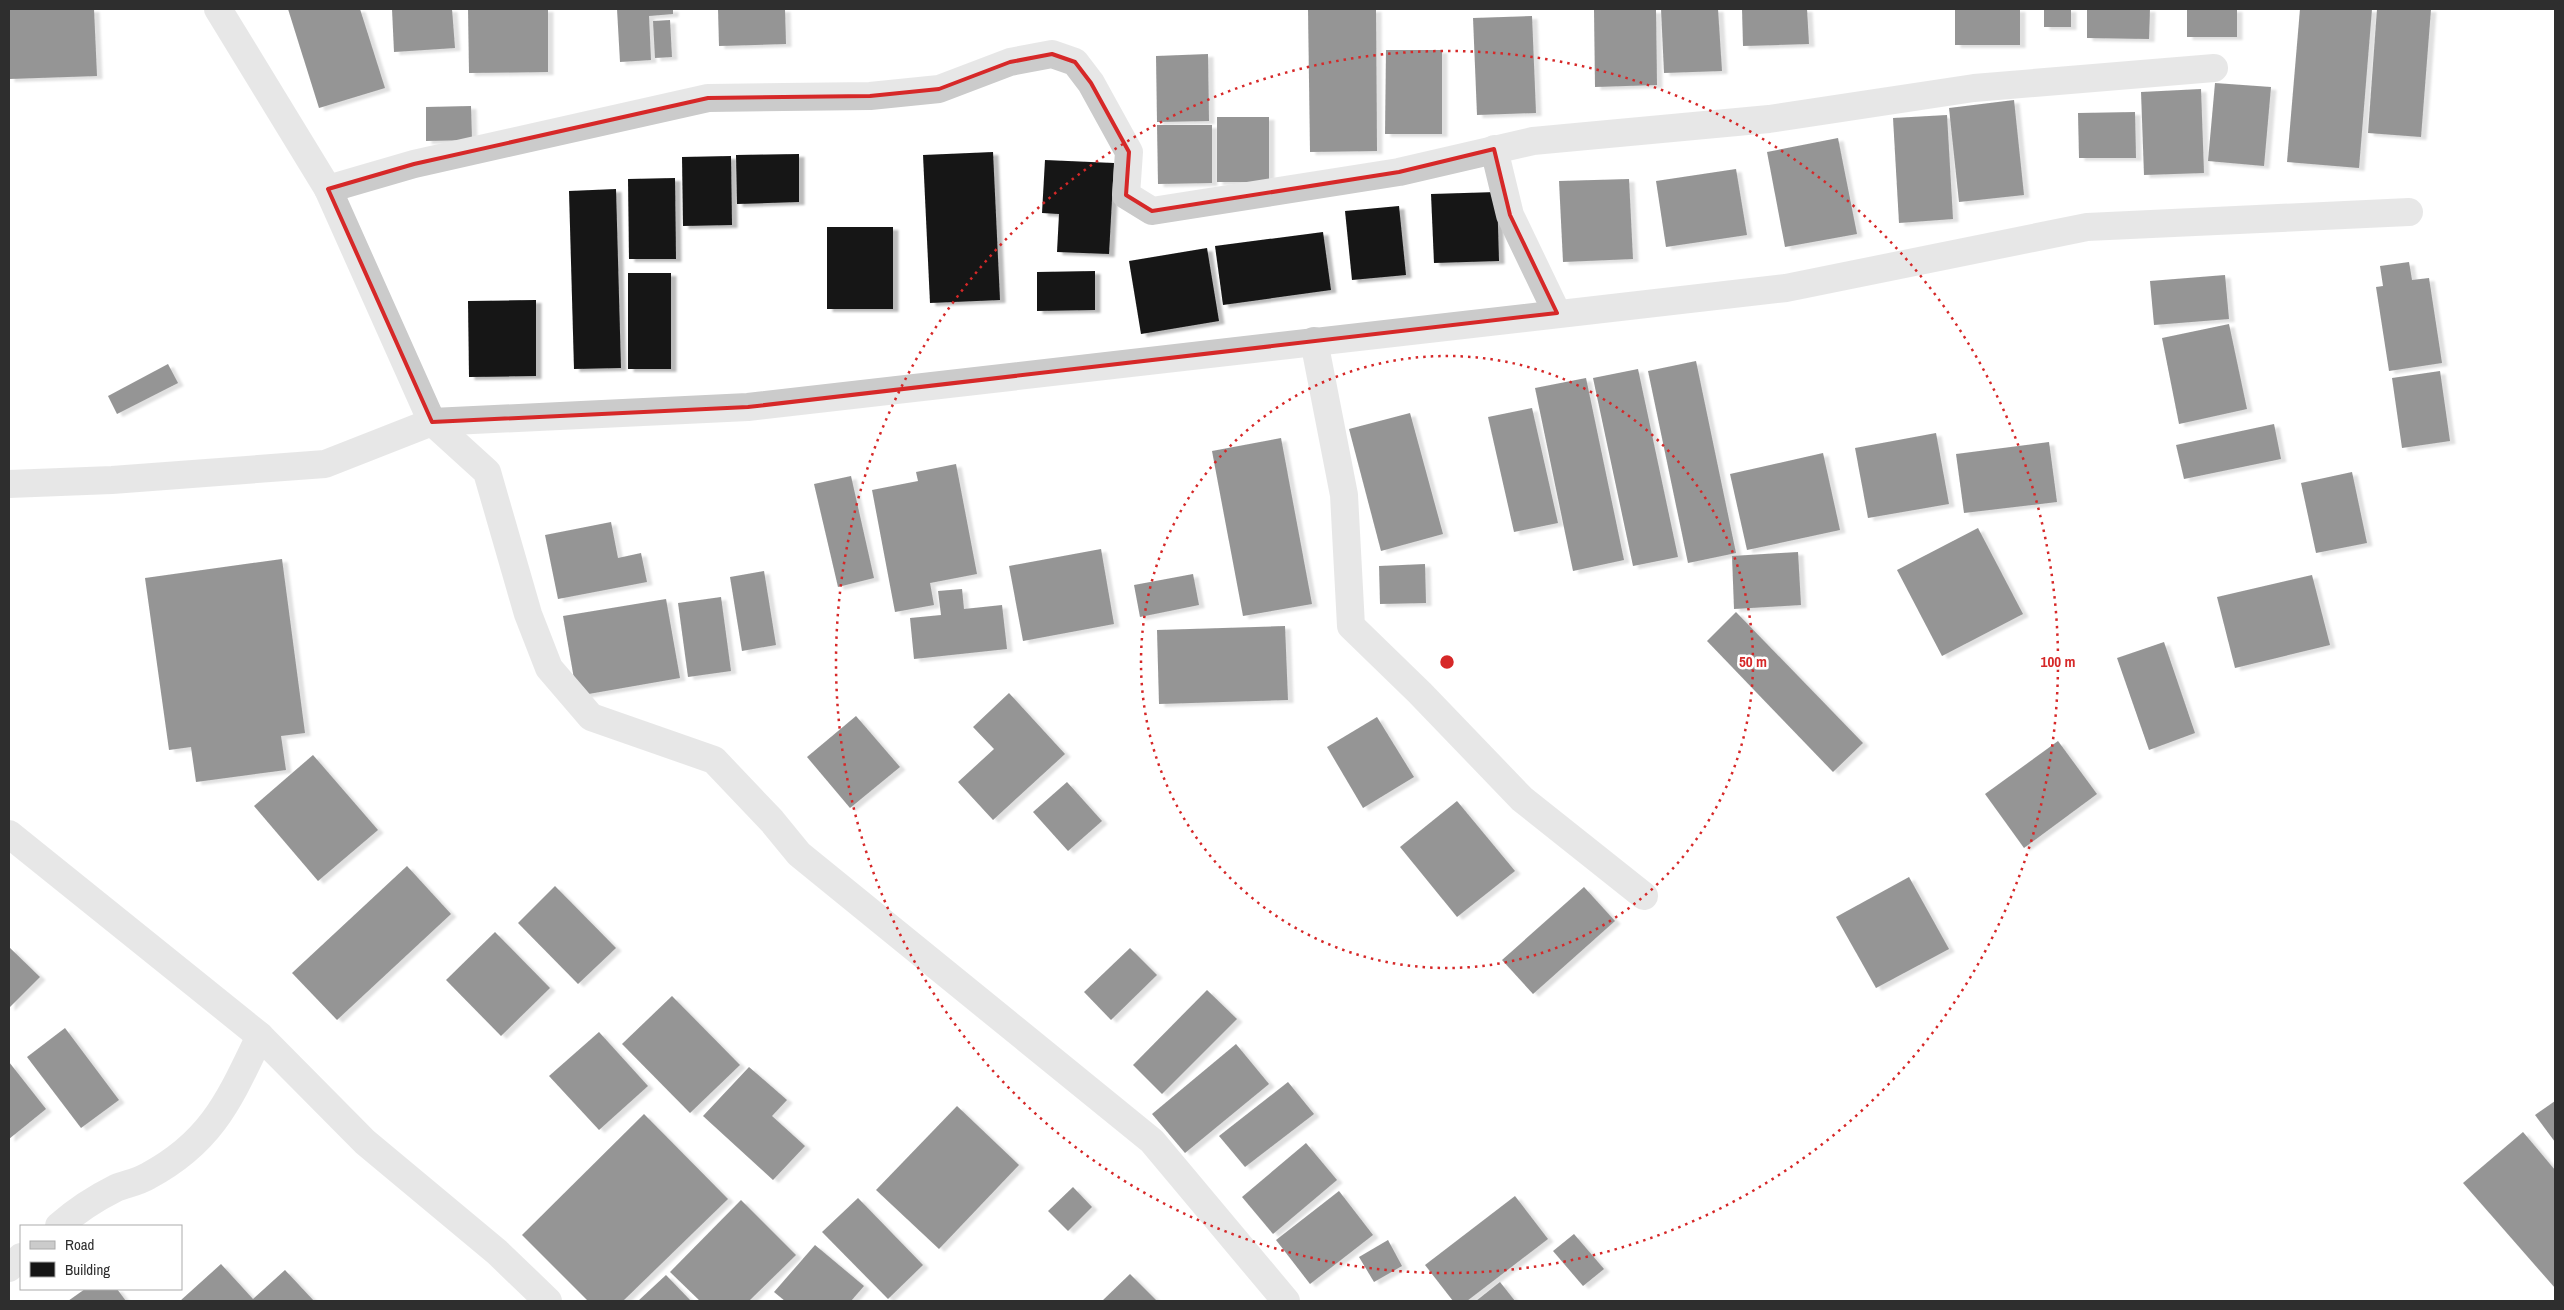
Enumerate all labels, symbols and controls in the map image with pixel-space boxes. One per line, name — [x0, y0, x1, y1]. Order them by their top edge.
text: 50 m — [1739, 651, 1767, 672]
text: 100 m — [2041, 651, 2075, 672]
centre of rings — [1438, 653, 1456, 671]
legend — [20, 1225, 182, 1290]
text: Road — [65, 1234, 94, 1255]
text: Building — [65, 1259, 110, 1280]

